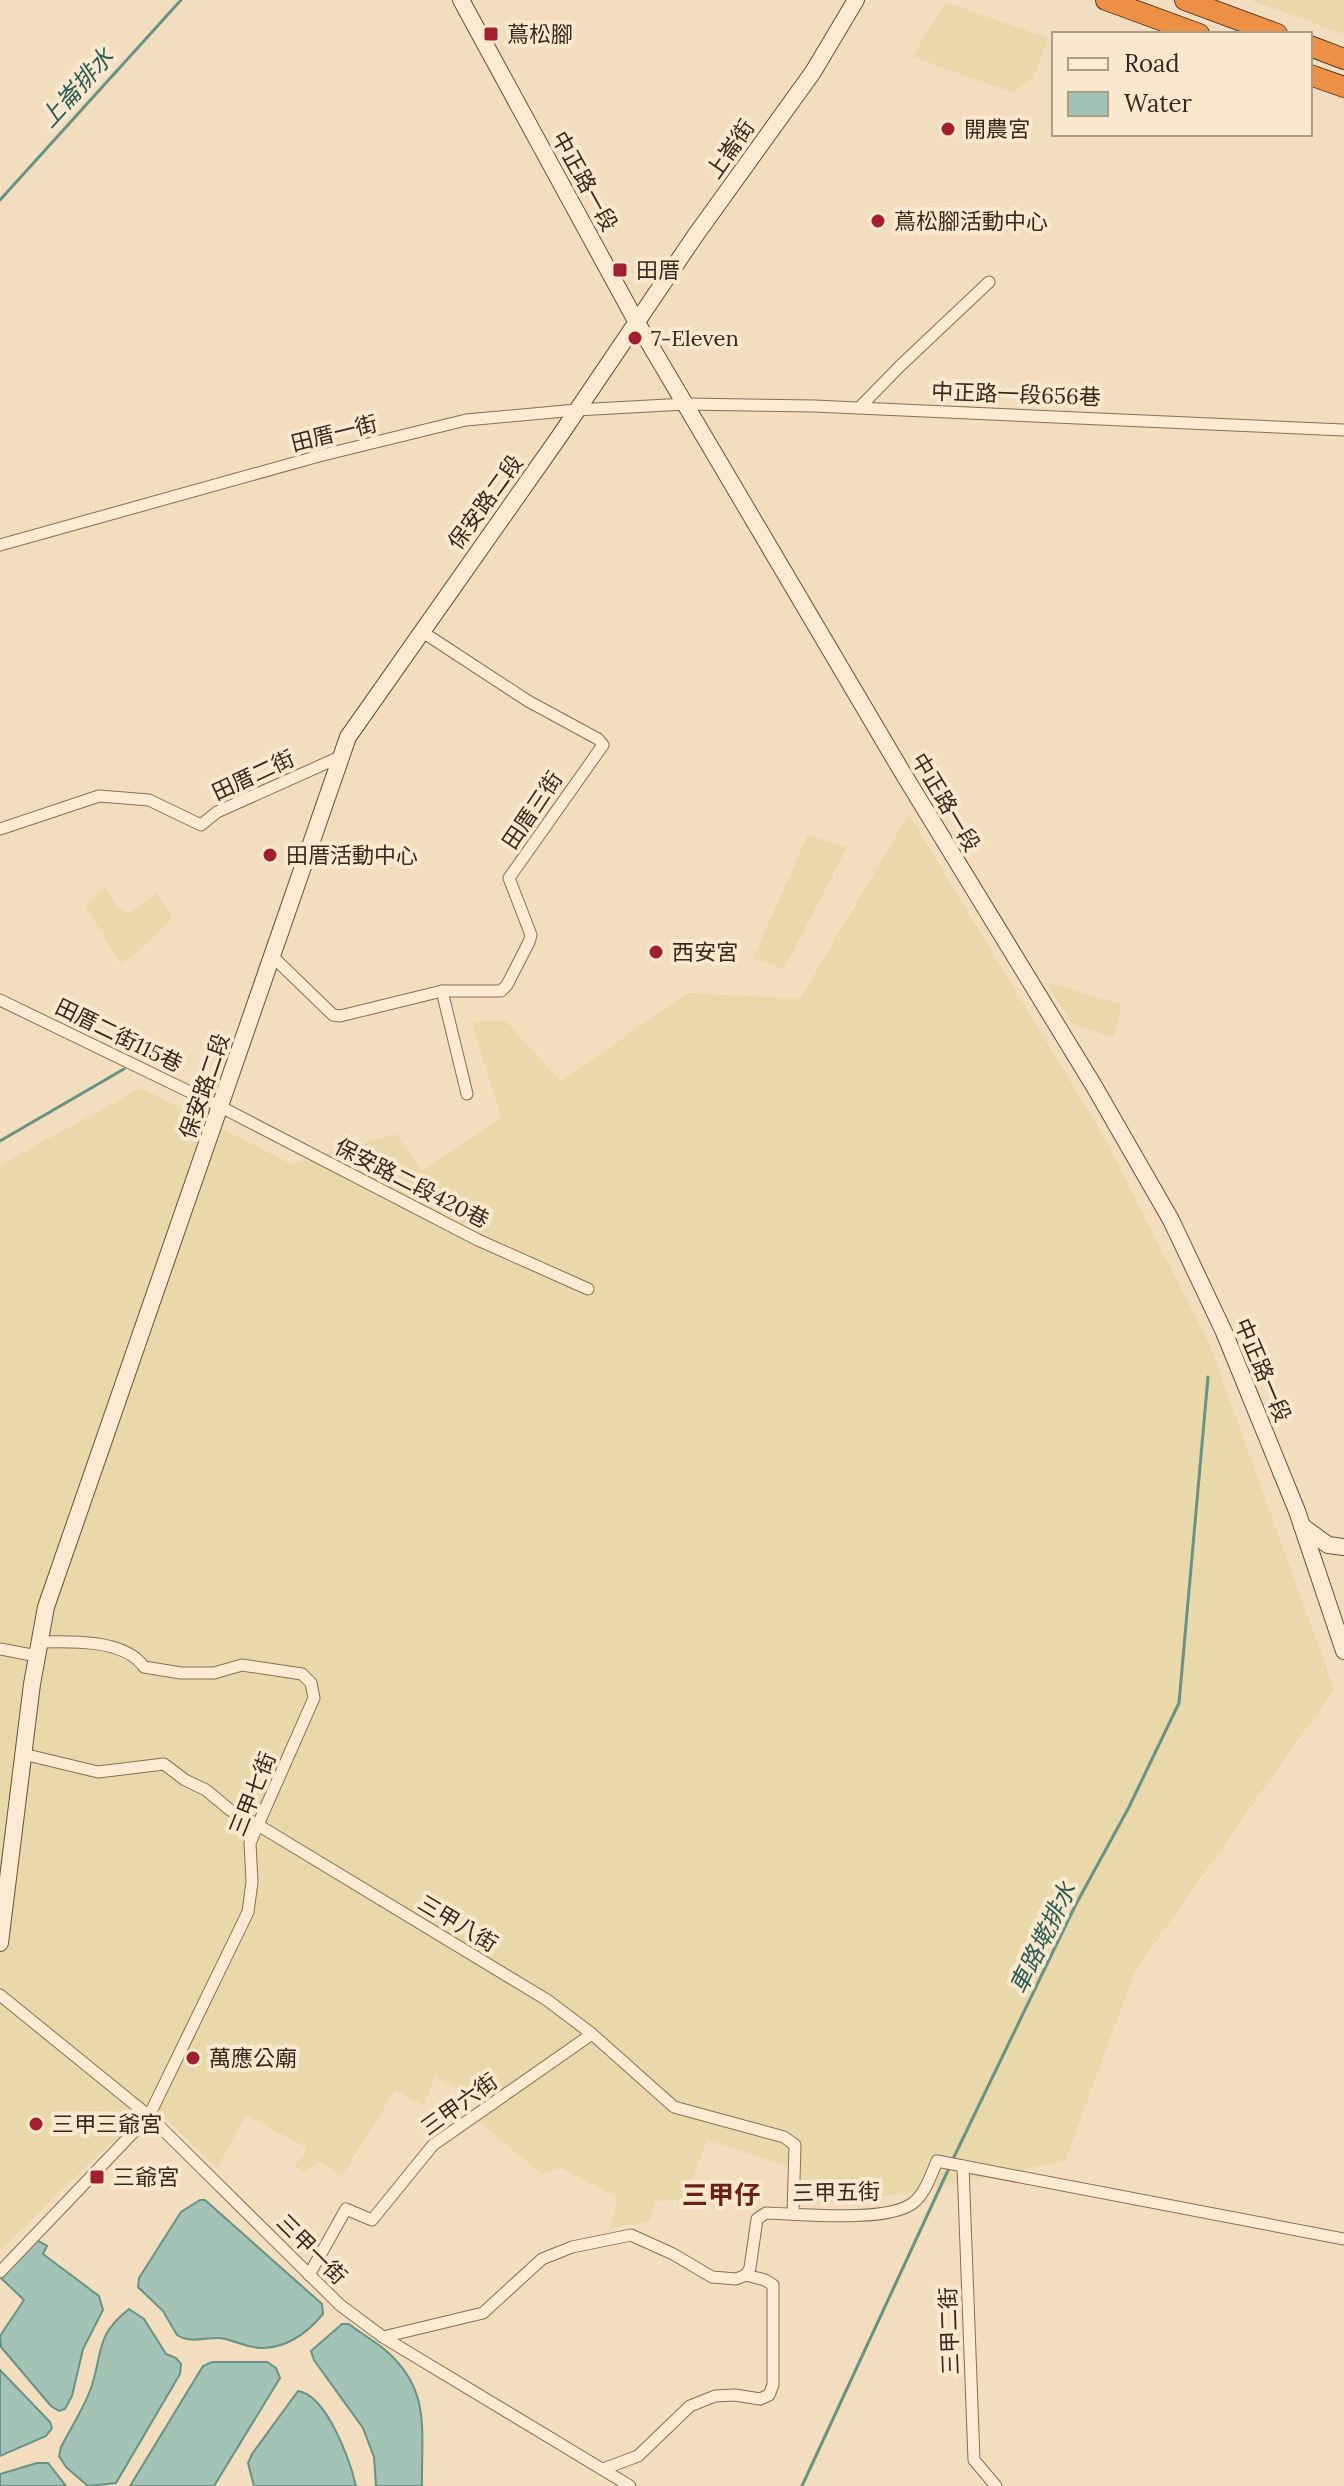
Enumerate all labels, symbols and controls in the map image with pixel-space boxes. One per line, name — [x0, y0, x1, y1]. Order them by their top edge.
place label: 蔦松腳 — [507, 20, 573, 48]
marker: 蔦松腳 — [482, 25, 500, 43]
legend — [1052, 32, 1312, 136]
water label: 上崙排水 — [33, 41, 121, 134]
text: Road — [1124, 48, 1180, 79]
text: Water — [1124, 88, 1192, 119]
street label: 上崙街 — [700, 114, 760, 184]
place label: 開農宮 — [964, 115, 1030, 143]
marker: 開農宮 — [939, 120, 957, 138]
street label: 中正路一段 — [546, 126, 624, 236]
place label: 蔦松腳活動中心 — [894, 207, 1048, 235]
marker: 蔦松腳活動中心 — [869, 212, 887, 230]
place label: 田厝 — [636, 256, 680, 284]
marker: 田厝 — [611, 261, 629, 279]
place label: 7-Eleven — [651, 324, 739, 352]
marker: 7-Eleven — [626, 329, 644, 347]
street label: 中正路一段656巷 — [931, 377, 1101, 411]
street label: 田厝一街 — [288, 409, 380, 457]
street label: 保安路二段 — [441, 449, 529, 555]
street label: 田厝二街 — [207, 744, 299, 806]
street label: 中正路一段 — [906, 748, 986, 856]
street label: 田厝三街 — [496, 766, 568, 854]
place label: 田厝活動中心 — [286, 841, 418, 869]
marker: 田厝活動中心 — [261, 846, 279, 864]
place label: 西安宮 — [672, 938, 738, 966]
marker: 西安宮 — [647, 943, 665, 961]
street label: 田厝二街115巷 — [51, 992, 187, 1078]
street label: 保安路二段 — [173, 1029, 235, 1143]
street label: 保安路二段420巷 — [330, 1132, 494, 1234]
street label: 中正路一段 — [1229, 1314, 1297, 1426]
street label: 三甲七街 — [223, 1748, 281, 1840]
water label: 車路墘排水 — [1002, 1876, 1083, 1999]
street label: 三甲八街 — [413, 1888, 503, 1958]
place label: 萬應公廟 — [209, 2044, 297, 2072]
marker: 萬應公廟 — [184, 2049, 202, 2067]
street label: 三甲六街 — [415, 2067, 503, 2141]
place label: 三甲三爺宮 — [52, 2110, 162, 2138]
marker: 三甲三爺宮 — [27, 2115, 45, 2133]
place label: 三爺宮 — [113, 2163, 179, 2191]
marker: 三爺宮 — [88, 2168, 106, 2186]
street label: 三甲五街 — [792, 2177, 880, 2207]
district label: 三甲仔 — [682, 2178, 760, 2211]
street label: 三甲一街 — [271, 2208, 353, 2290]
street label: 三甲二街 — [933, 2287, 965, 2375]

